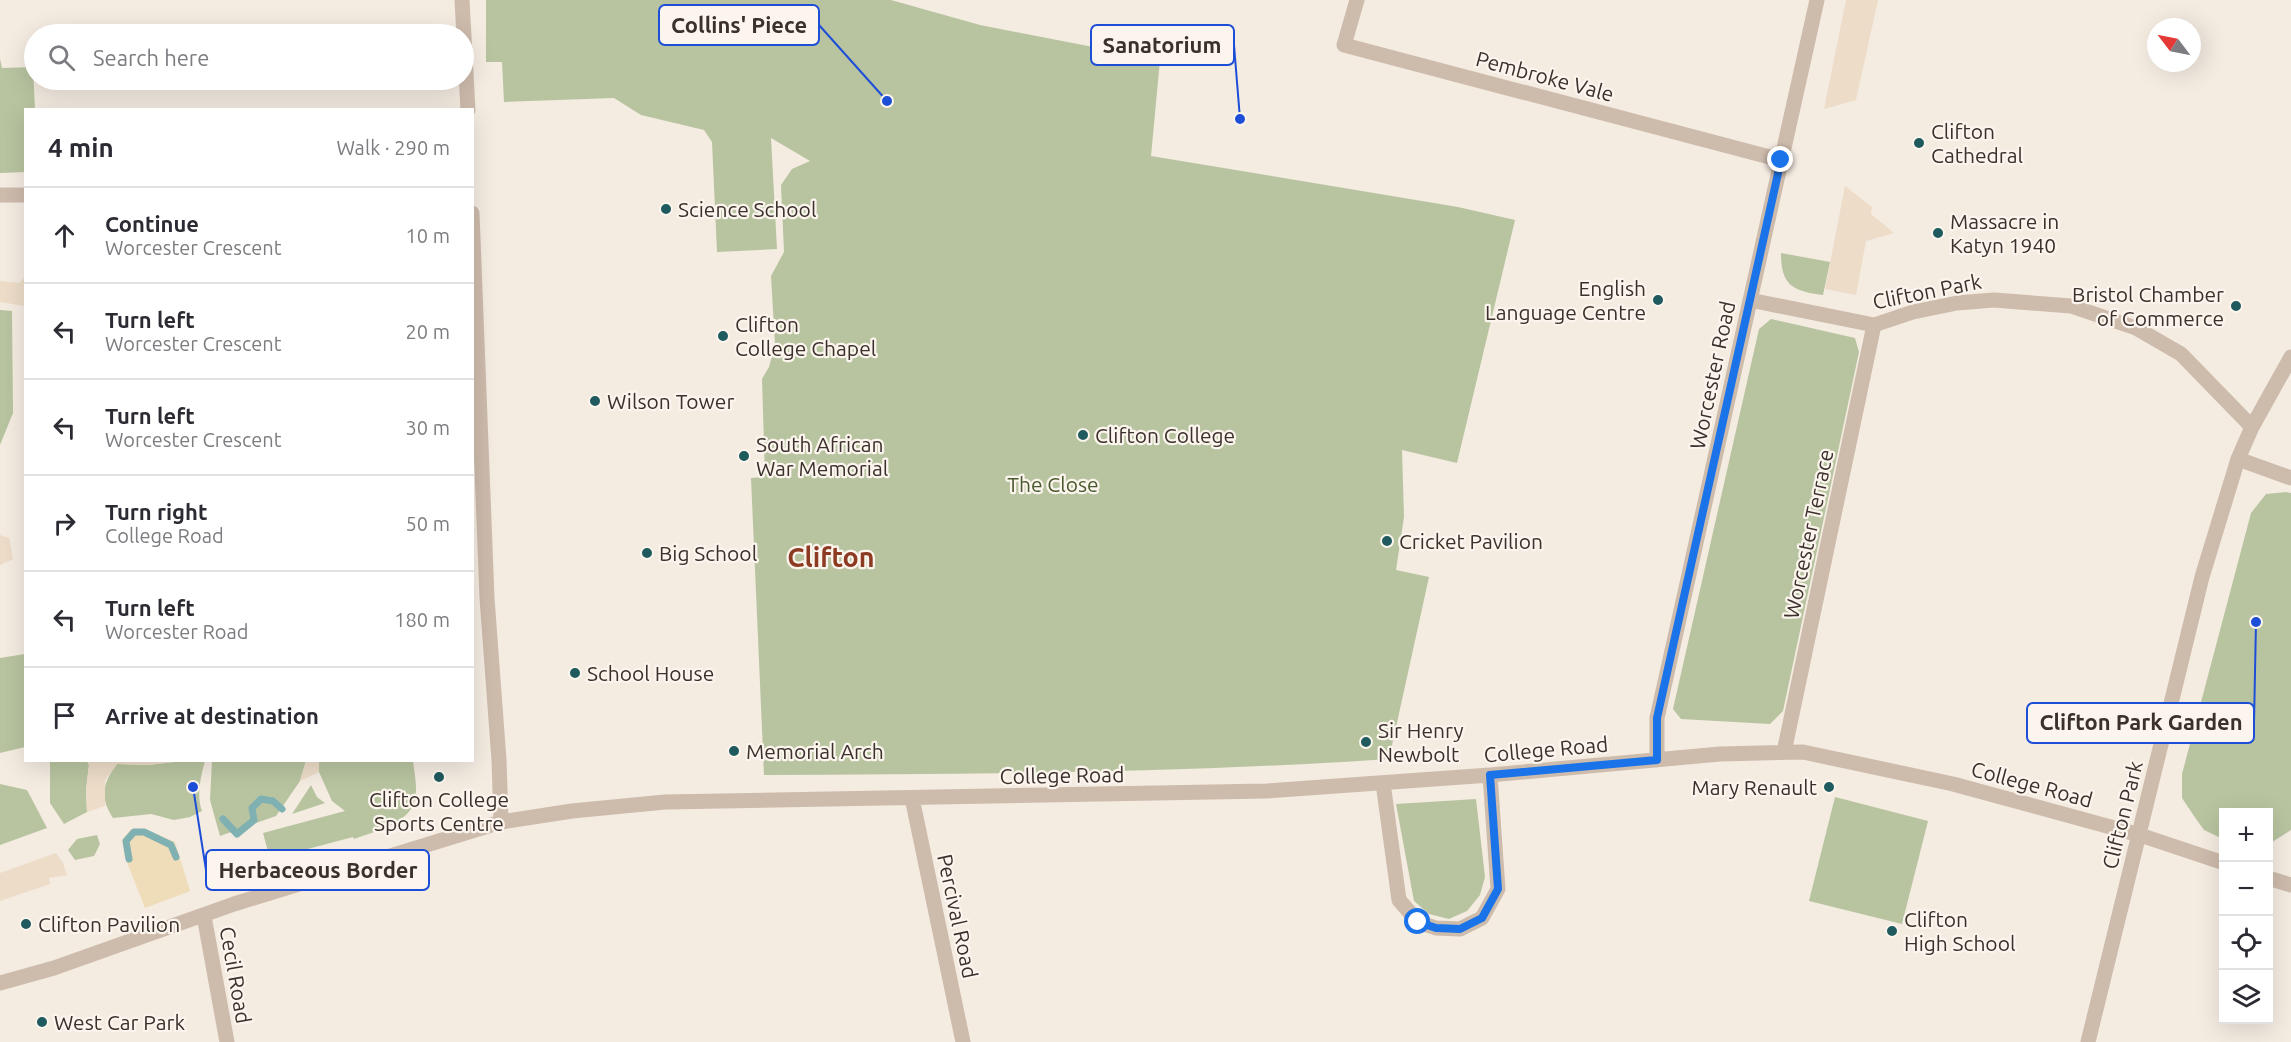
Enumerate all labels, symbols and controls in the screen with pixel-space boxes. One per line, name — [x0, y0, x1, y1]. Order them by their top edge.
callout: Collins' Piece — [659, 5, 819, 45]
text: Collins' Piece — [671, 12, 807, 37]
north arrow — [2147, 18, 2201, 72]
search box — [24, 24, 474, 90]
callout: Sanatorium — [1091, 25, 1234, 65]
text: Sanatorium — [1103, 32, 1221, 57]
icon: search — [45, 41, 78, 74]
text: Search here — [93, 45, 209, 70]
street label: Pembroke Vale — [1473, 46, 1617, 106]
place label: Clifton Cathedral — [1931, 119, 2023, 167]
text: 4 min — [48, 133, 114, 162]
text: Walk · 290 m — [337, 136, 450, 159]
marker: Clifton Cathedral — [1912, 136, 1926, 150]
route end — [1767, 146, 1793, 172]
place label: Science School — [678, 197, 816, 221]
marker: Science School — [659, 202, 673, 216]
place label: Massacre in Katyn 1940 — [1950, 209, 2059, 257]
text: Continue — [105, 211, 199, 236]
icon: ahead — [48, 219, 81, 252]
text: 10 m — [406, 224, 450, 247]
marker: Massacre in Katyn 1940 — [1931, 226, 1945, 240]
text: Worcester Crescent — [105, 236, 282, 259]
street label: Clifton Park — [1870, 269, 1984, 313]
place label: English Language Centre — [1485, 276, 1646, 324]
place label: Bristol Chamber of Commerce — [2072, 282, 2224, 330]
marker: English Language Centre — [1651, 293, 1665, 307]
street label: Worcester Road — [1685, 299, 1739, 451]
marker: Bristol Chamber of Commerce — [2229, 299, 2243, 313]
text: Turn left — [105, 307, 195, 332]
place label: Clifton College Chapel — [735, 312, 876, 360]
icon: left — [48, 315, 81, 348]
text: 20 m — [406, 320, 450, 343]
marker: Clifton College Chapel — [716, 329, 730, 343]
text: Worcester Crescent — [105, 332, 282, 355]
place label: Wilson Tower — [607, 389, 734, 413]
marker: Wilson Tower — [588, 394, 602, 408]
text: Turn left — [105, 403, 195, 428]
icon: left — [48, 411, 81, 444]
text: 30 m — [406, 416, 450, 439]
place label: Clifton College — [1095, 423, 1235, 447]
text: Worcester Crescent — [105, 428, 282, 451]
marker: Clifton College — [1076, 428, 1090, 442]
place label: South African War Memorial — [756, 432, 888, 480]
street label: Worcester Terrace — [1778, 447, 1838, 621]
marker: South African War Memorial — [737, 449, 751, 463]
park label: The Close — [1007, 472, 1099, 496]
text: Turn right — [105, 499, 207, 524]
icon: right — [48, 507, 81, 540]
text: 50 m — [406, 512, 450, 535]
text: College Road — [105, 524, 224, 547]
place label: Cricket Pavilion — [1399, 529, 1543, 553]
marker: Cricket Pavilion — [1380, 534, 1394, 548]
place label: Big School — [659, 541, 757, 565]
district label: Clifton — [787, 542, 875, 572]
marker: Big School — [640, 546, 654, 560]
text: Turn left — [105, 595, 195, 620]
icon: left — [48, 603, 81, 636]
text: 180 m — [394, 608, 450, 631]
text: Worcester Road — [105, 620, 249, 643]
place label: School House — [587, 661, 714, 685]
marker: School House — [568, 666, 582, 680]
icon: arrive — [48, 699, 81, 732]
text: Arrive at destination — [105, 703, 319, 728]
callout: Clifton Park Garden — [2027, 703, 2254, 743]
text: Clifton Park Garden — [2039, 709, 2243, 734]
place label: Sir Henry Newbolt — [1378, 718, 1464, 766]
street label: College Road — [1483, 732, 1609, 766]
marker: Sir Henry Newbolt — [1359, 735, 1373, 749]
place label: Memorial Arch — [746, 739, 884, 763]
marker: Memorial Arch — [727, 744, 741, 758]
street label: College Road — [1969, 756, 2095, 812]
street label: Clifton Park — [2097, 758, 2147, 872]
street label: College Road — [999, 762, 1125, 788]
marker: Clifton College Sports Centre — [432, 770, 446, 784]
place label: Mary Renault — [1691, 775, 1817, 799]
marker: Mary Renault — [1822, 780, 1836, 794]
place label: Clifton College Sports Centre — [369, 787, 509, 835]
map controls — [2219, 808, 2273, 1024]
button: + — [2219, 808, 2273, 862]
callout: Herbaceous Border — [206, 850, 429, 890]
street label: Percival Road — [933, 852, 983, 980]
text: Herbaceous Border — [218, 857, 418, 882]
button: − — [2219, 862, 2273, 916]
place label: Clifton High School — [1904, 907, 2015, 955]
route start — [1404, 908, 1430, 934]
place label: Clifton Pavilion — [38, 912, 180, 936]
button: locate — [2219, 916, 2273, 970]
marker: Clifton Pavilion — [19, 917, 33, 931]
marker: Clifton High School — [1885, 924, 1899, 938]
street label: Cecil Road — [216, 925, 256, 1025]
button: layers — [2219, 970, 2273, 1024]
place label: West Car Park — [54, 1010, 185, 1034]
marker: West Car Park — [35, 1015, 49, 1029]

